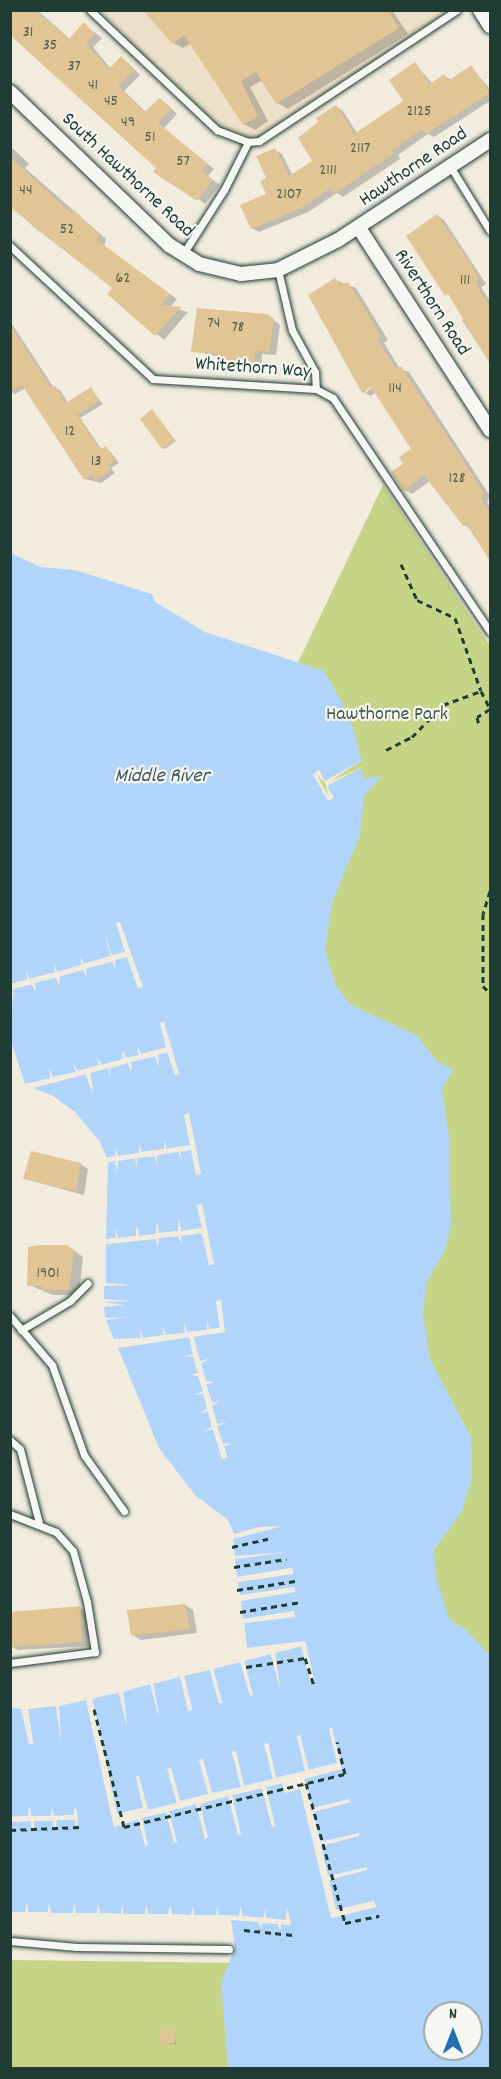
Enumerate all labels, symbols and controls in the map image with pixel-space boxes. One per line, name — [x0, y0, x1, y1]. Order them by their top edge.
house number: 31 — [23, 23, 33, 43]
house number: 35 — [43, 36, 57, 56]
house number: 37 — [67, 57, 81, 77]
house number: 41 — [88, 76, 98, 96]
house number: 45 — [104, 92, 118, 112]
house number: 2125 — [407, 102, 431, 122]
street label: South Hawthorne Road — [56, 108, 198, 244]
house number: 49 — [121, 113, 135, 133]
street label: Hawthorne Road — [355, 123, 473, 213]
house number: 51 — [145, 128, 155, 148]
house number: 2117 — [350, 139, 370, 159]
house number: 57 — [176, 152, 190, 172]
house number: 2111 — [319, 161, 337, 181]
house number: 44 — [19, 181, 33, 201]
house number: 2107 — [276, 185, 302, 205]
house number: 52 — [60, 220, 74, 240]
street label: Riverthorn Road — [388, 245, 474, 361]
house number: 62 — [116, 269, 130, 289]
house number: 111 — [460, 271, 470, 291]
house number: 74 — [208, 314, 220, 334]
house number: 78 — [232, 318, 244, 338]
street label: Whitethorn Way — [194, 353, 312, 385]
house number: 114 — [388, 379, 402, 399]
house number: 12 — [65, 422, 75, 442]
house number: 13 — [91, 452, 101, 472]
house number: 128 — [449, 469, 465, 489]
park label: Hawthorne Park — [326, 703, 448, 727]
water label: Middle River — [115, 764, 209, 790]
house number: 1901 — [36, 1264, 60, 1284]
north arrow — [423, 2001, 483, 2061]
text: N — [449, 2003, 457, 2026]

